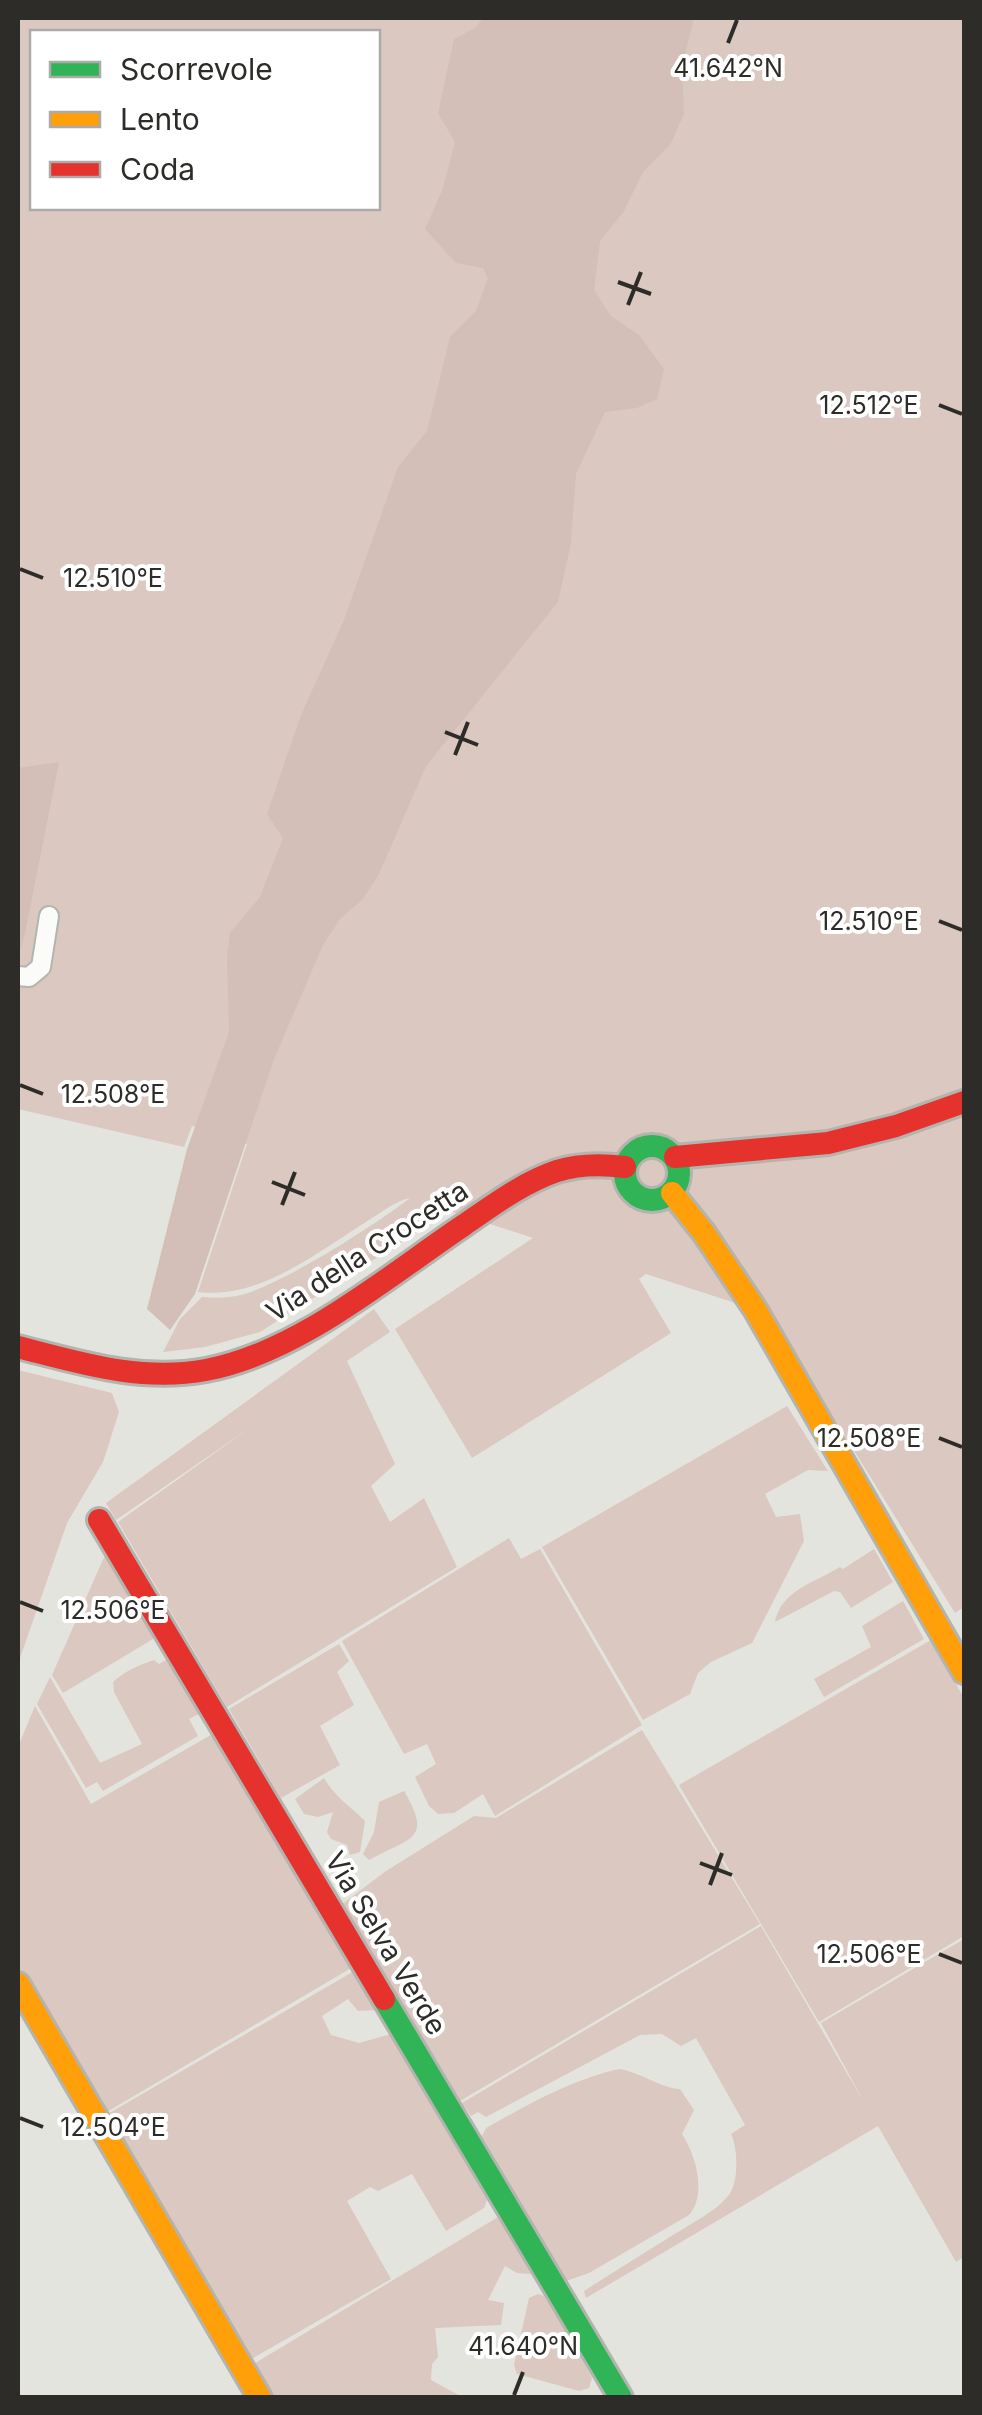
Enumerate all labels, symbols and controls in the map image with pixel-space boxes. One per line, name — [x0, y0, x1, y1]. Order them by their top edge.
legend — [30, 30, 380, 210]
text: Scorrevole — [120, 51, 273, 87]
text: 41.642°N — [673, 53, 783, 83]
text: Lento — [120, 101, 200, 137]
text: Coda — [120, 151, 195, 187]
text: 12.512°E — [819, 390, 919, 420]
text: 12.510°E — [63, 563, 163, 593]
text: 12.510°E — [819, 906, 919, 936]
text: 12.508°E — [61, 1079, 165, 1109]
street label: Via della Crocetta — [260, 1173, 474, 1329]
text: 12.508°E — [817, 1423, 921, 1453]
text: 12.506°E — [60, 1595, 166, 1625]
street label: Via Selva Verde — [318, 1845, 454, 2041]
text: 12.506°E — [816, 1939, 922, 1969]
text: 12.504°E — [60, 2112, 166, 2142]
text: 41.640°N — [468, 2331, 578, 2361]

